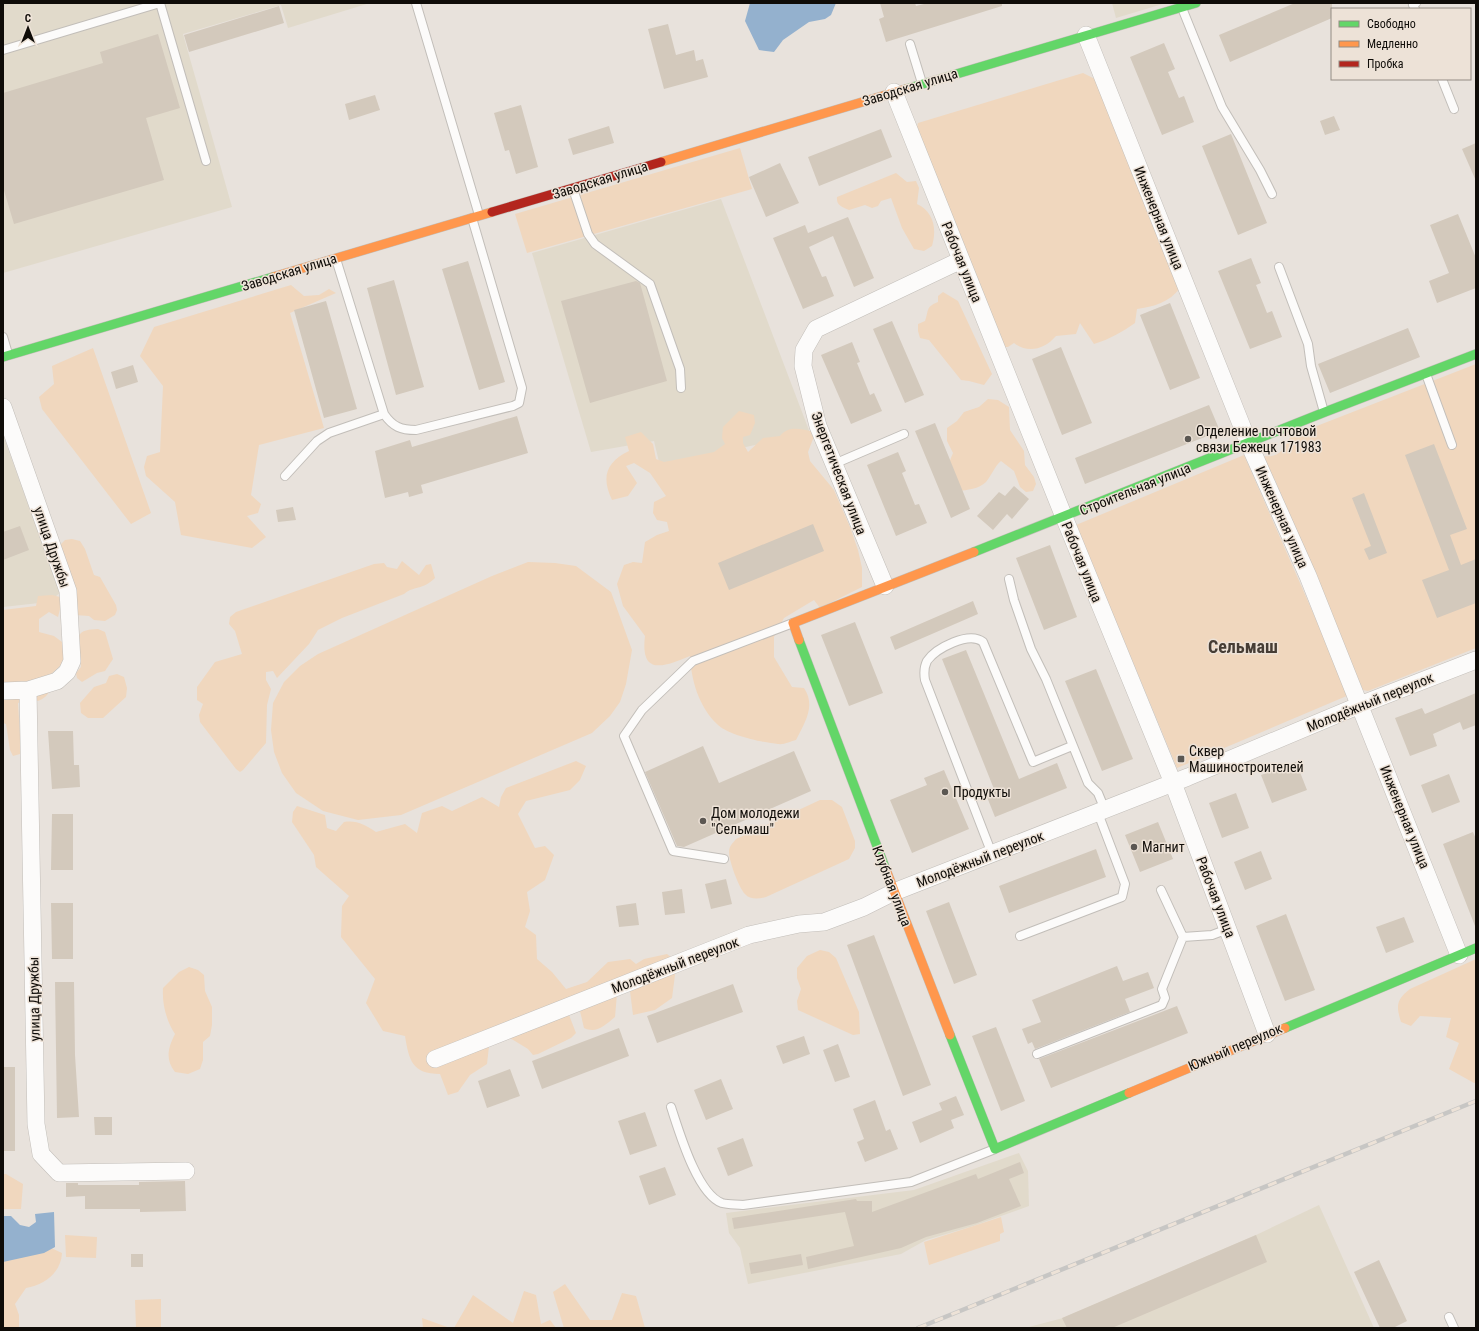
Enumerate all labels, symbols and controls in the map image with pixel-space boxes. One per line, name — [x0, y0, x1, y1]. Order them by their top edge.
north arrow — [8, 8, 48, 48]
legend — [1331, 8, 1471, 80]
text: С — [25, 12, 31, 25]
text: Свободно — [1367, 17, 1416, 31]
text: Медленно — [1367, 37, 1418, 51]
text: Пробка — [1367, 57, 1404, 71]
street label: Заводская улица — [860, 65, 960, 109]
street label: Заводская улица — [550, 158, 650, 202]
street label: Инженерная улица — [1131, 164, 1187, 272]
street label: Рабочая улица — [939, 219, 985, 305]
street label: Заводская улица — [239, 250, 339, 294]
street label: Энергетическая улица — [808, 409, 870, 537]
place label: Отделение почтовой связи Бежецк 171983 — [1196, 423, 1322, 455]
marker: Отделение почтовой связи Бежецк 171983 — [1183, 434, 1193, 444]
street label: Строительная улица — [1077, 459, 1193, 519]
street label: Инженерная улица — [1252, 464, 1312, 570]
street label: улица Дружбы — [31, 504, 73, 590]
street label: Рабочая улица — [1059, 519, 1105, 605]
district label: Сельмаш — [1208, 636, 1278, 657]
street label: Молодёжный переулок — [1304, 669, 1436, 735]
place label: Сквер Машиностроителей — [1189, 743, 1304, 775]
marker: Сквер Машиностроителей — [1176, 754, 1186, 764]
street label: Инженерная улица — [1377, 763, 1433, 871]
place label: Продукты — [953, 784, 1011, 800]
marker: Продукты — [940, 787, 950, 797]
place label: Дом молодежи "Сельмаш" — [711, 805, 800, 837]
marker: Дом молодежи "Сельмаш" — [698, 816, 708, 826]
street label: Молодёжный переулок — [914, 827, 1046, 891]
place label: Магнит — [1142, 839, 1185, 855]
marker: Магнит — [1129, 842, 1139, 852]
street label: Клубная улица — [869, 843, 915, 929]
street label: Рабочая улица — [1193, 854, 1239, 940]
street label: Молодёжный переулок — [609, 933, 741, 997]
street label: улица Дружбы — [25, 957, 43, 1041]
street label: Южный переулок — [1186, 1020, 1285, 1074]

